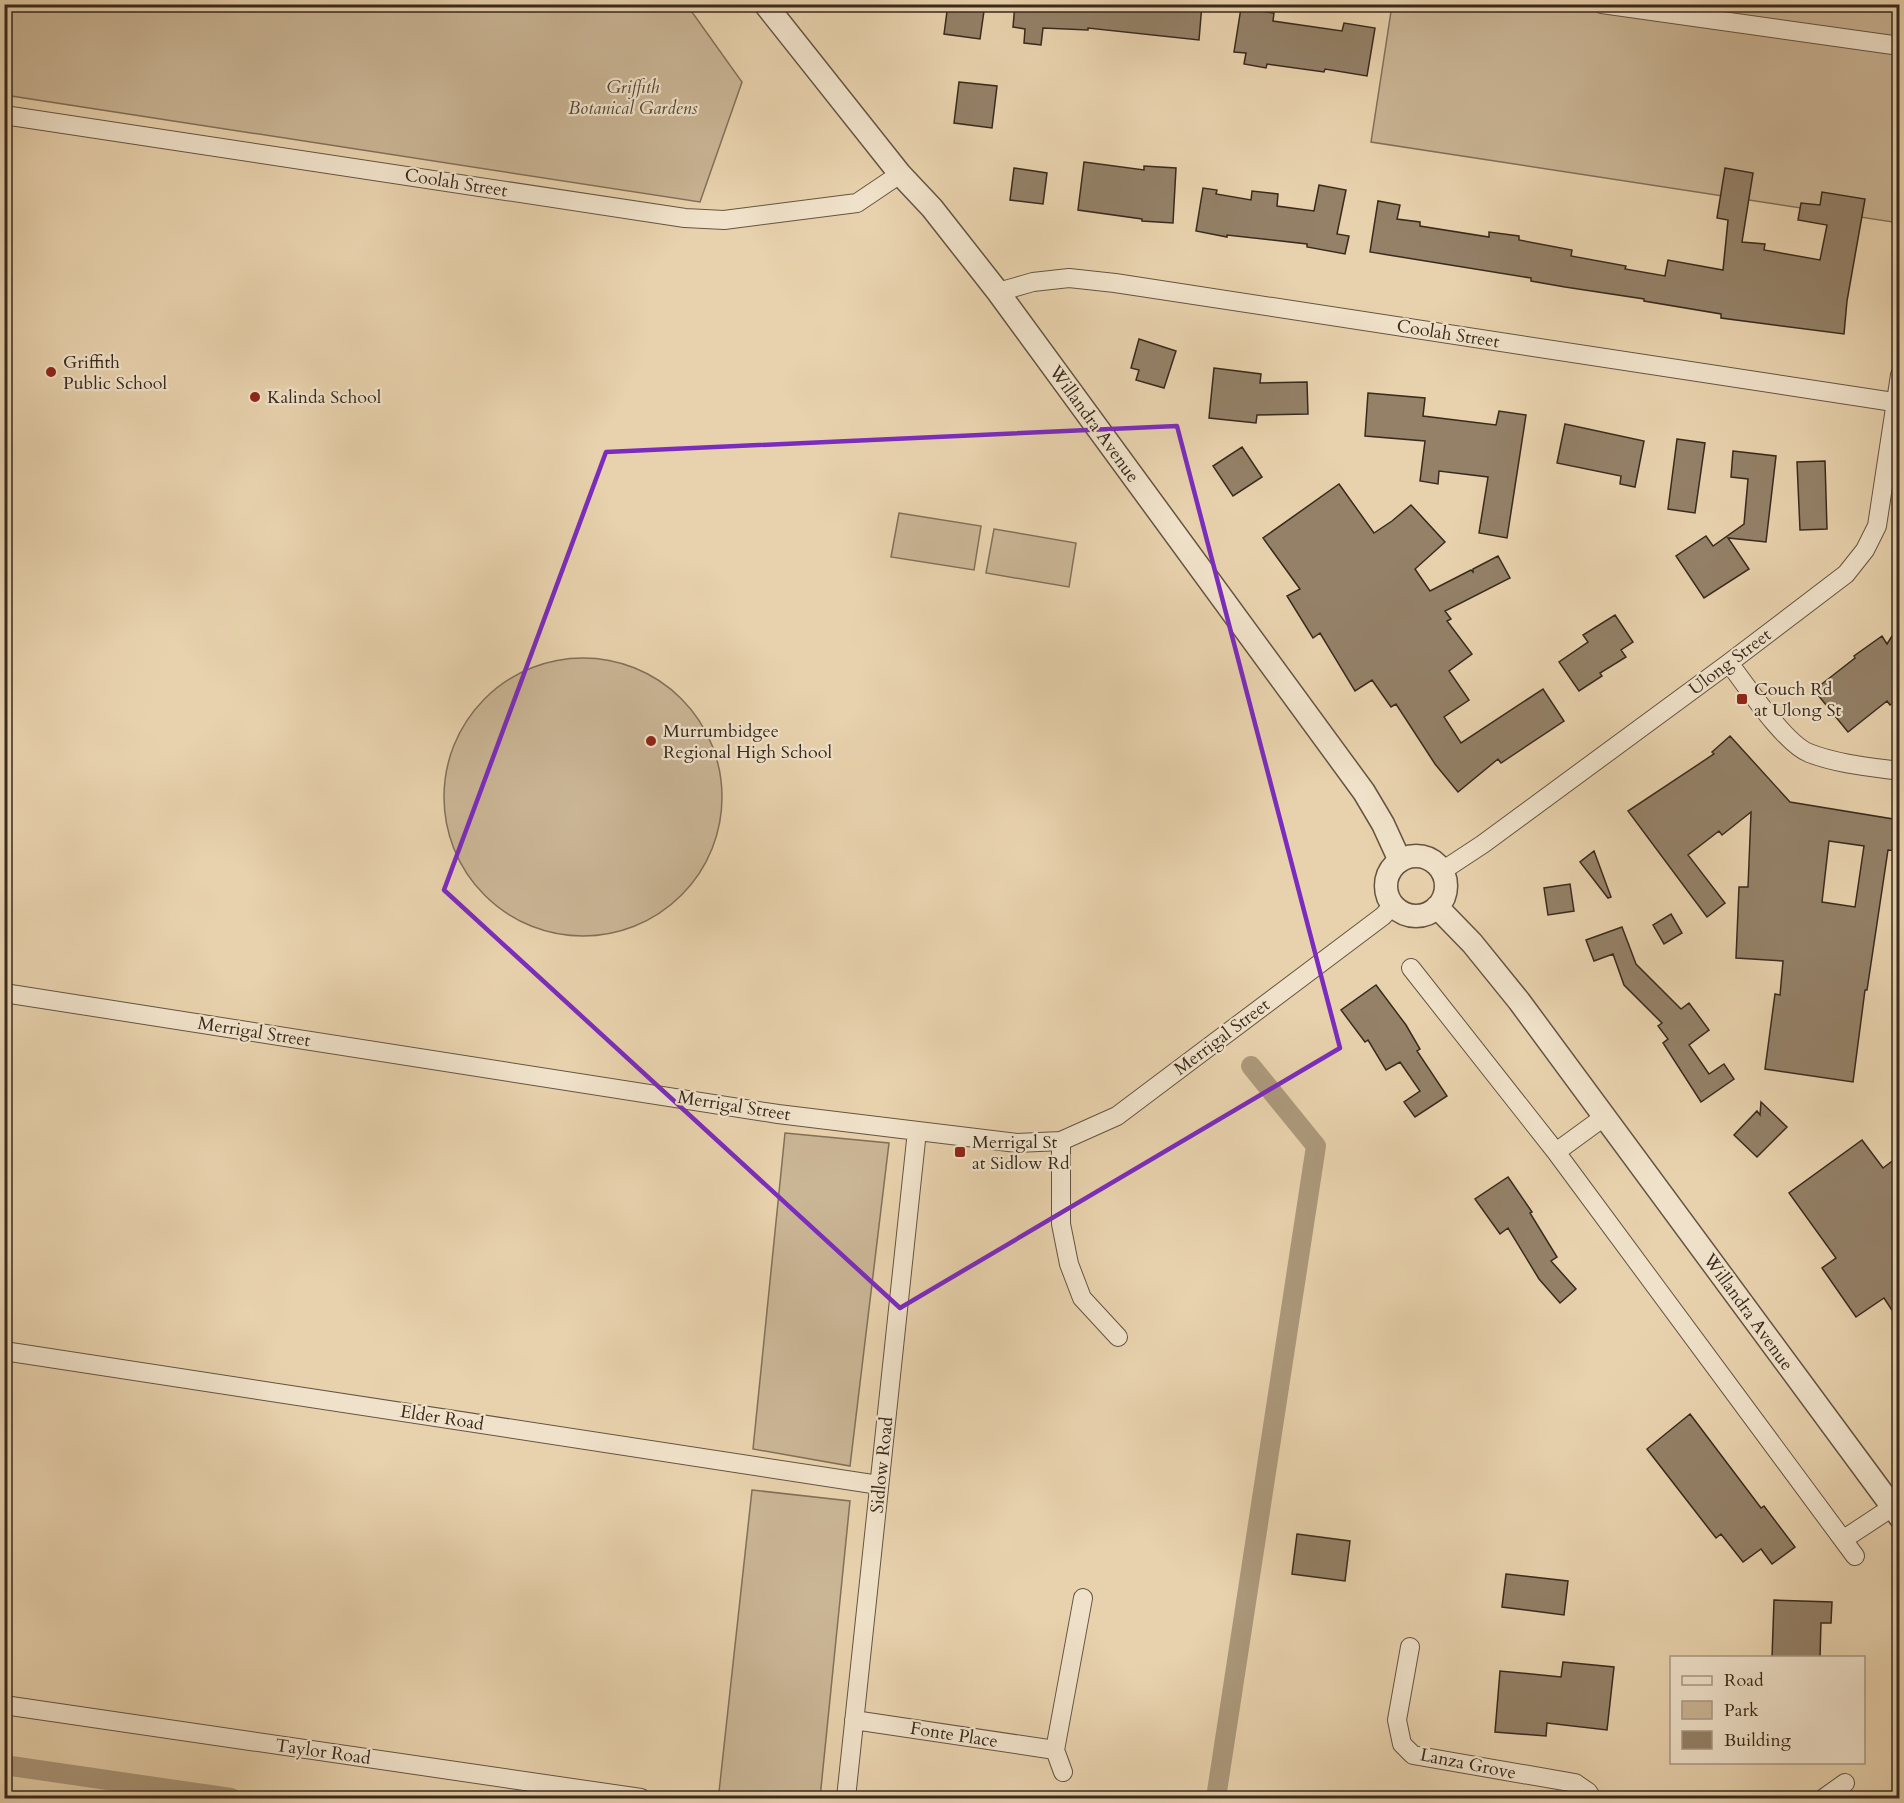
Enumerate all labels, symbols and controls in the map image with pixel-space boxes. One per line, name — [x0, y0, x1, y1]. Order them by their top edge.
park label: Griffith Botanical Gardens — [568, 75, 698, 121]
street label: Coolah Street — [403, 163, 509, 203]
street label: Coolah Street — [1395, 314, 1501, 354]
place label: Griffith Public School — [63, 350, 167, 396]
street label: Willandra Avenue — [1042, 360, 1145, 488]
marker: Griffith Public School — [44, 365, 58, 379]
place label: Kalinda School — [267, 385, 382, 410]
marker: Kalinda School — [248, 390, 262, 404]
street label: Ulong Street — [1684, 623, 1777, 701]
place label: Couch Rd at Ulong St — [1754, 677, 1841, 723]
marker: Couch Rd at Ulong St — [1735, 692, 1749, 706]
place label: Murrumbidgee Regional High School — [663, 719, 832, 765]
marker: Murrumbidgee Regional High School — [644, 734, 658, 748]
street label: Merrigal Street — [1169, 993, 1275, 1081]
street label: Merrigal Street — [196, 1011, 313, 1053]
street label: Merrigal Street — [676, 1085, 793, 1127]
place label: Merrigal St at Sidlow Rd — [972, 1130, 1070, 1176]
marker: Merrigal St at Sidlow Rd — [953, 1145, 967, 1159]
street label: Willandra Avenue — [1696, 1248, 1799, 1376]
street label: Elder Road — [398, 1399, 486, 1437]
street label: Sidlow Road — [865, 1415, 900, 1514]
legend — [1670, 1656, 1865, 1764]
text: Road — [1724, 1668, 1764, 1693]
text: Park — [1724, 1698, 1759, 1723]
street label: Fonte Place — [908, 1716, 1000, 1754]
text: Building — [1724, 1728, 1792, 1753]
street label: Taylor Road — [274, 1733, 373, 1771]
street label: Lanza Grove — [1418, 1742, 1518, 1786]

